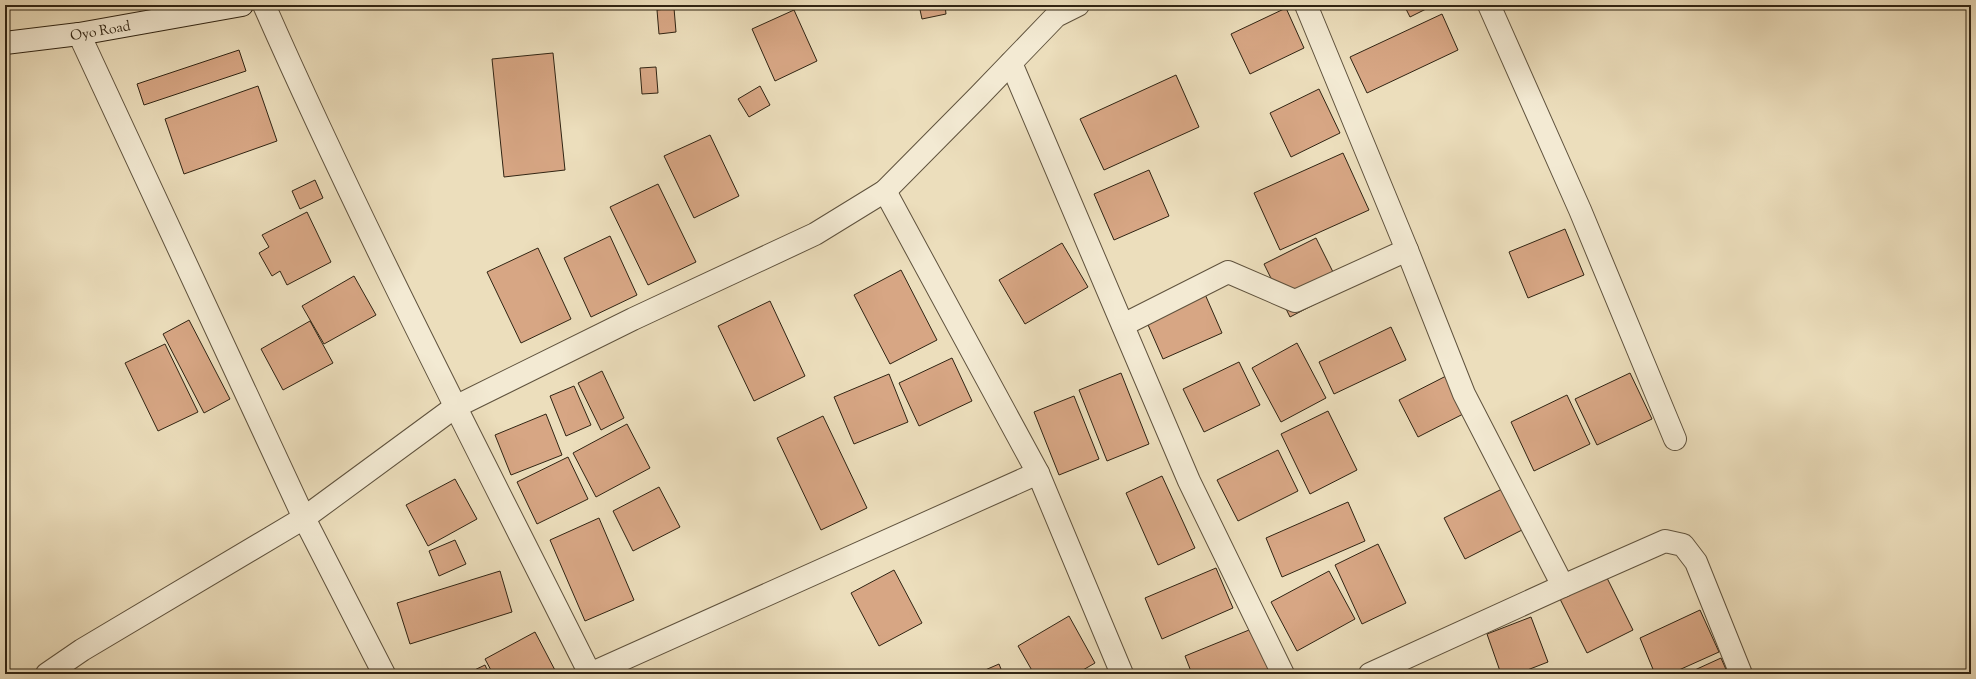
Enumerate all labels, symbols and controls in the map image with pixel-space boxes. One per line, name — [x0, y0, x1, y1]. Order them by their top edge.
street label: Oyo Road — [69, 17, 132, 47]

